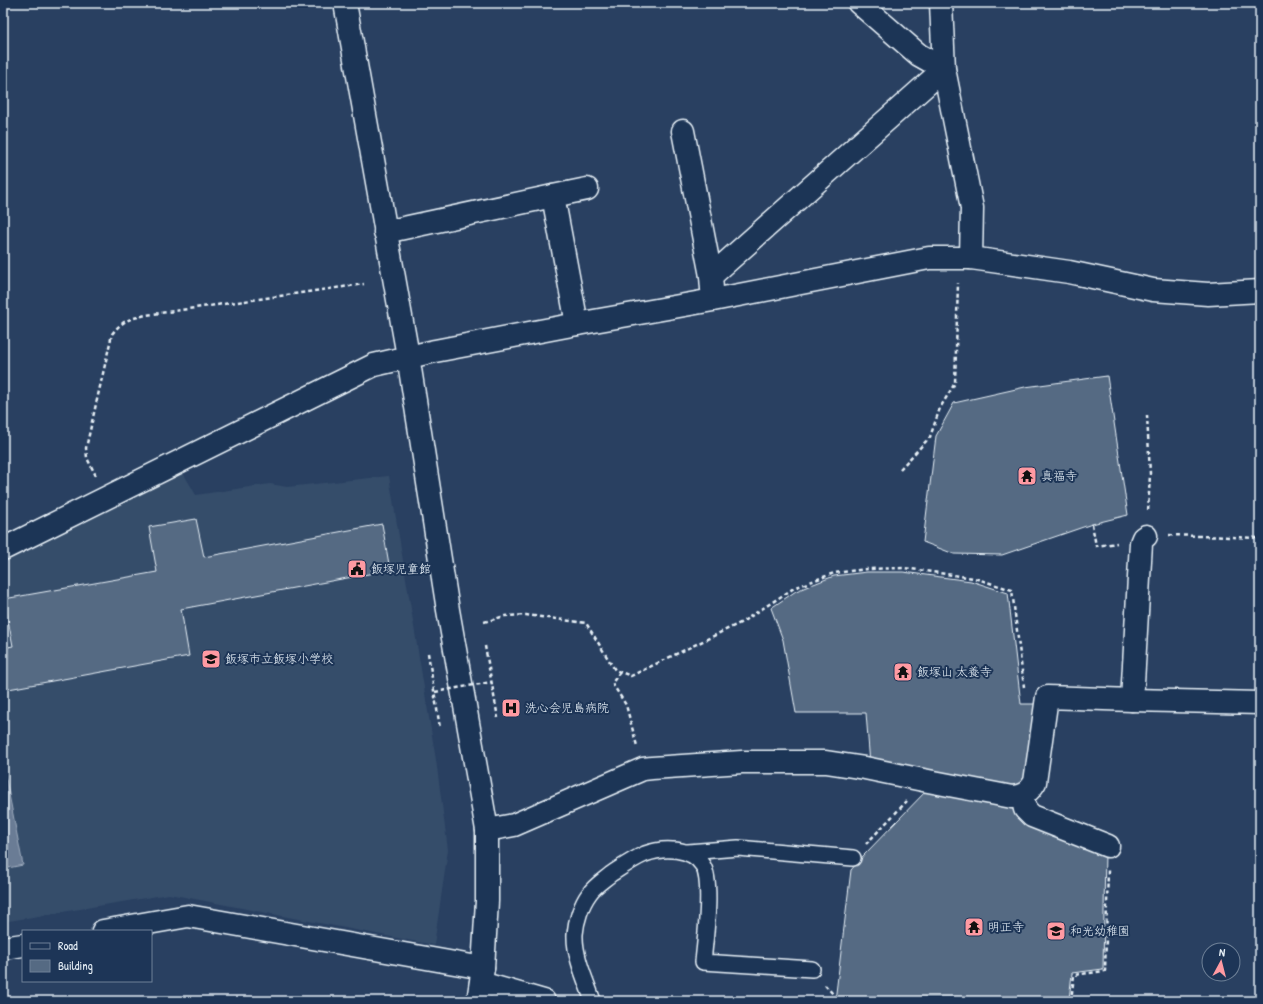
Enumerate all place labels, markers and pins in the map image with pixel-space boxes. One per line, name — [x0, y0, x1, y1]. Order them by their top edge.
temple icon: 真福寺 — [1016, 465, 1038, 487]
place label: 真福寺 — [1041, 467, 1077, 484]
public building icon: 飯塚児童館 — [346, 558, 368, 580]
place label: 飯塚児童館 — [371, 560, 431, 577]
school or university icon: 飯塚市立飯塚小学校 — [200, 648, 222, 670]
place label: 飯塚市立飯塚小学校 — [225, 650, 333, 667]
temple icon: 飯塚山 太養寺 — [892, 661, 914, 683]
place label: 飯塚山 太養寺 — [917, 663, 992, 680]
hospital icon: 洗心会児島病院 — [500, 697, 522, 719]
place label: 洗心会児島病院 — [525, 699, 609, 716]
temple icon: 明正寺 — [963, 916, 985, 938]
place label: 明正寺 — [988, 918, 1024, 935]
school or university icon: 和光幼稚園 — [1045, 920, 1067, 942]
place label: 和光幼稚園 — [1070, 922, 1130, 939]

